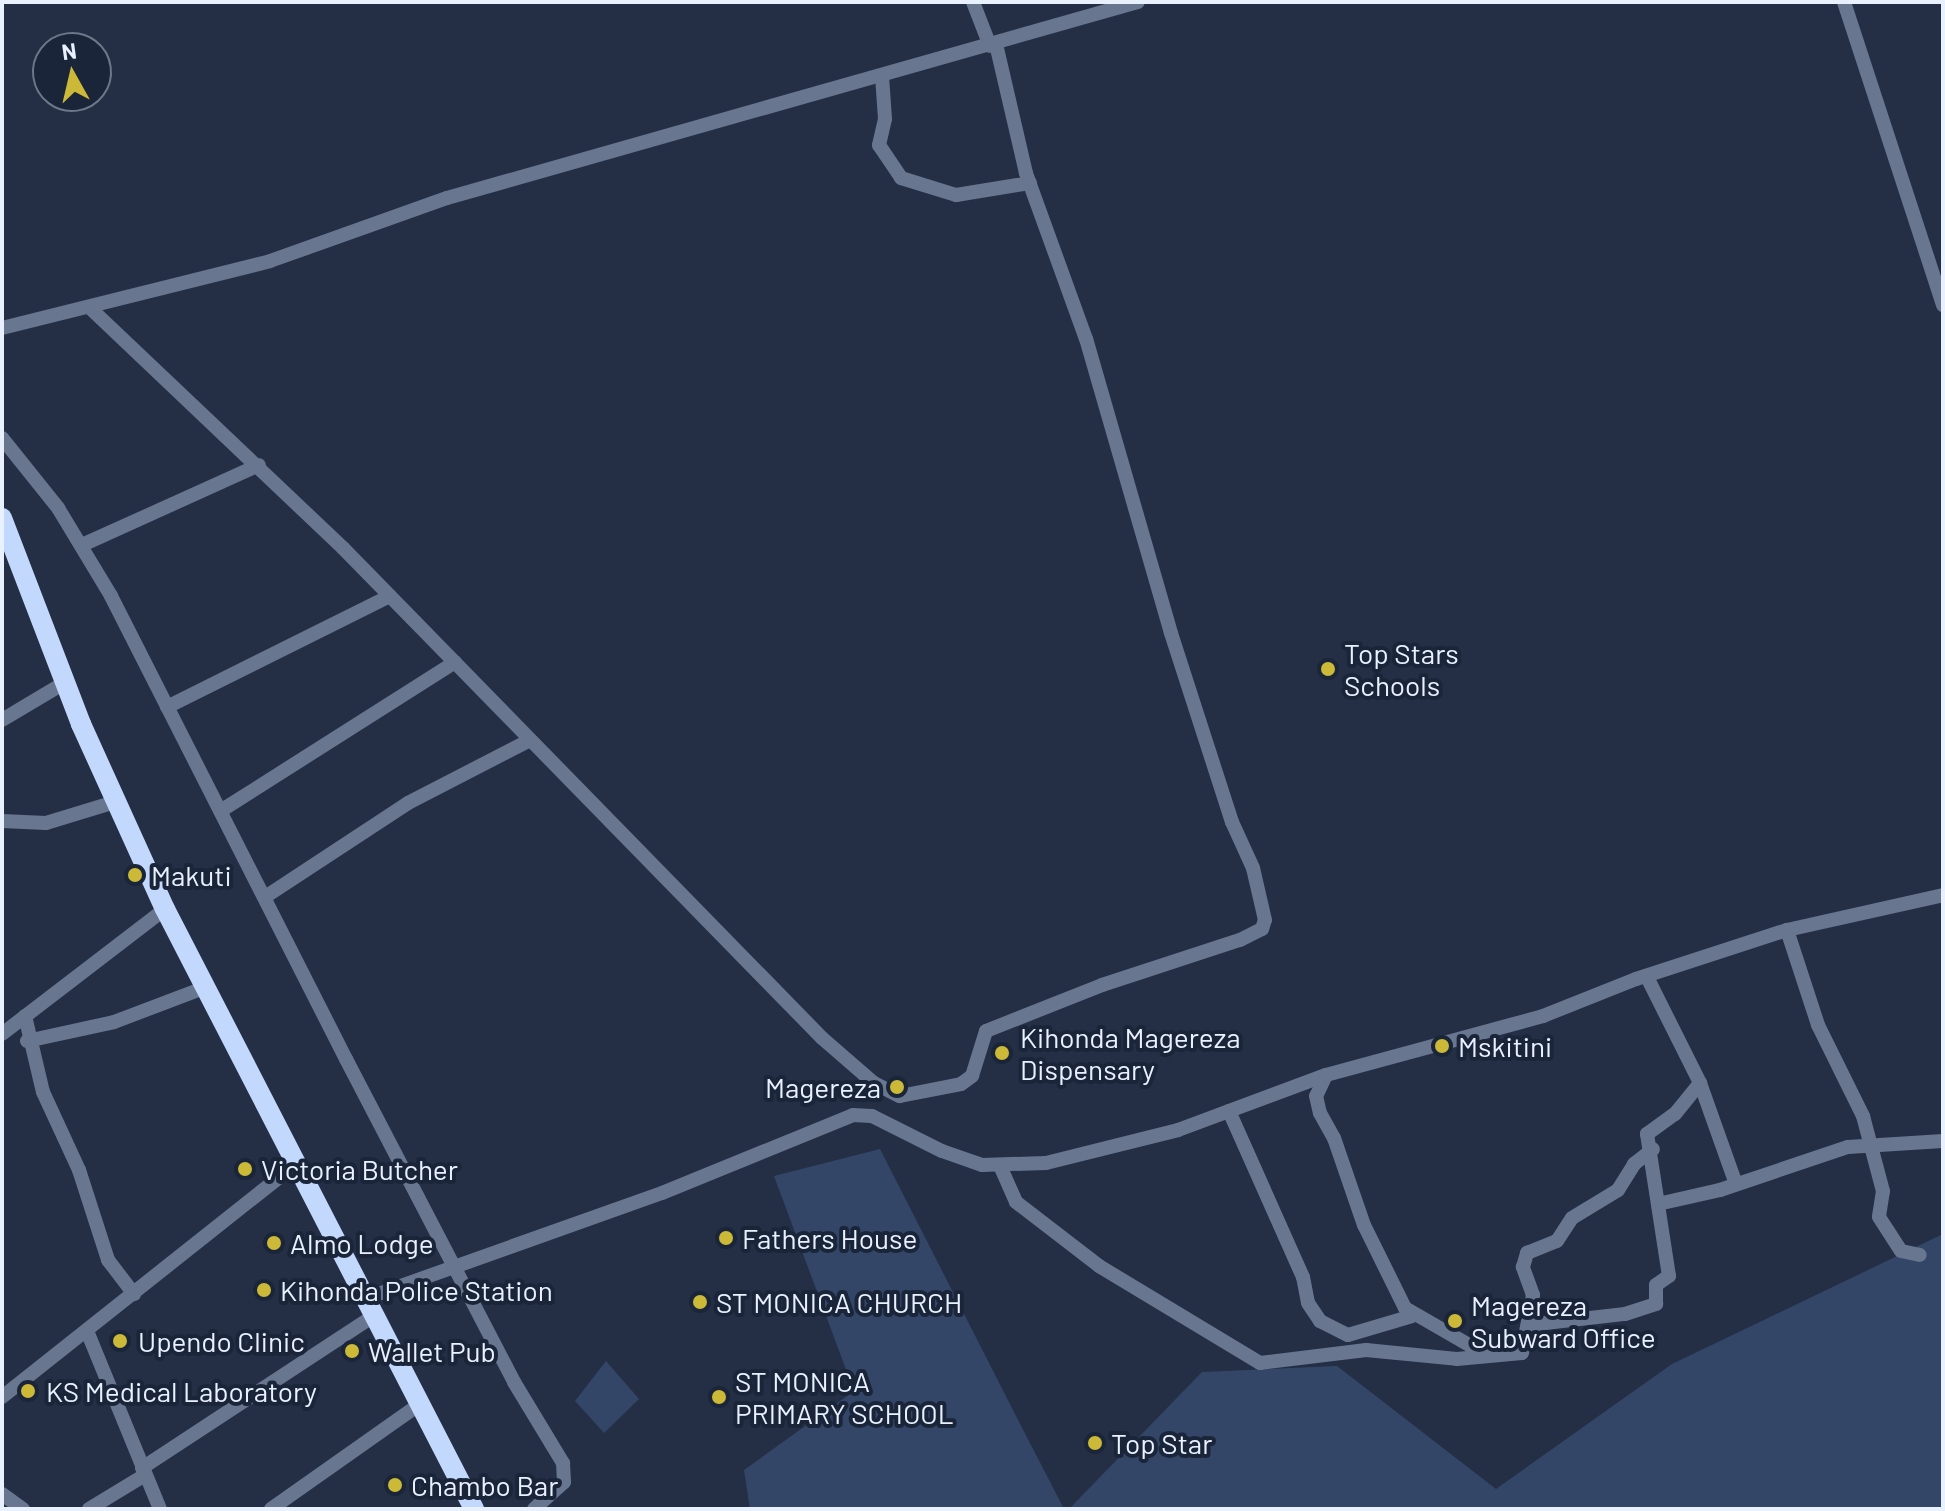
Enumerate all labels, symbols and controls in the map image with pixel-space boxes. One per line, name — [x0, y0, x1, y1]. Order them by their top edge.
north arrow — [32, 32, 112, 112]
text: N — [60, 36, 78, 64]
place label: Top Stars Schools — [1344, 636, 1459, 702]
marker: Top Stars Schools — [1319, 660, 1337, 678]
place label: Makuti — [151, 858, 232, 892]
marker: Makuti — [126, 866, 144, 884]
place label: Kihonda Magereza Dispensary — [1020, 1020, 1240, 1086]
place label: Mskitini — [1458, 1029, 1552, 1063]
marker: Mskitini — [1433, 1037, 1451, 1055]
marker: Kihonda Magereza Dispensary — [991, 1042, 1013, 1064]
place label: Magereza — [765, 1070, 881, 1104]
marker: Magereza — [888, 1078, 906, 1096]
place label: Victoria Butcher — [261, 1152, 458, 1186]
marker: Victoria Butcher — [236, 1160, 254, 1178]
place label: Fathers House — [742, 1221, 917, 1255]
place label: Almo Lodge — [290, 1226, 434, 1260]
marker: Fathers House — [717, 1229, 735, 1247]
marker: Almo Lodge — [265, 1234, 283, 1252]
place label: Kihonda Police Station — [280, 1273, 553, 1307]
marker: Kihonda Police Station — [255, 1281, 273, 1299]
place label: ST MONICA CHURCH — [716, 1285, 962, 1319]
place label: Magereza Subward Office — [1471, 1288, 1656, 1354]
marker: ST MONICA CHURCH — [691, 1293, 709, 1311]
marker: Magereza Subward Office — [1446, 1312, 1464, 1330]
place label: Upendo Clinic — [138, 1324, 305, 1358]
marker: Upendo Clinic — [109, 1330, 131, 1352]
place label: Wallet Pub — [368, 1334, 496, 1368]
marker: Wallet Pub — [343, 1342, 361, 1360]
place label: ST MONICA PRIMARY SCHOOL — [735, 1364, 954, 1430]
place label: KS Medical Laboratory — [46, 1374, 317, 1408]
marker: KS Medical Laboratory — [17, 1380, 39, 1402]
marker: ST MONICA PRIMARY SCHOOL — [710, 1388, 728, 1406]
place label: Top Star — [1111, 1426, 1212, 1460]
marker: Top Star — [1086, 1434, 1104, 1452]
place label: Chambo Bar — [411, 1468, 558, 1502]
marker: Chambo Bar — [386, 1476, 404, 1494]

